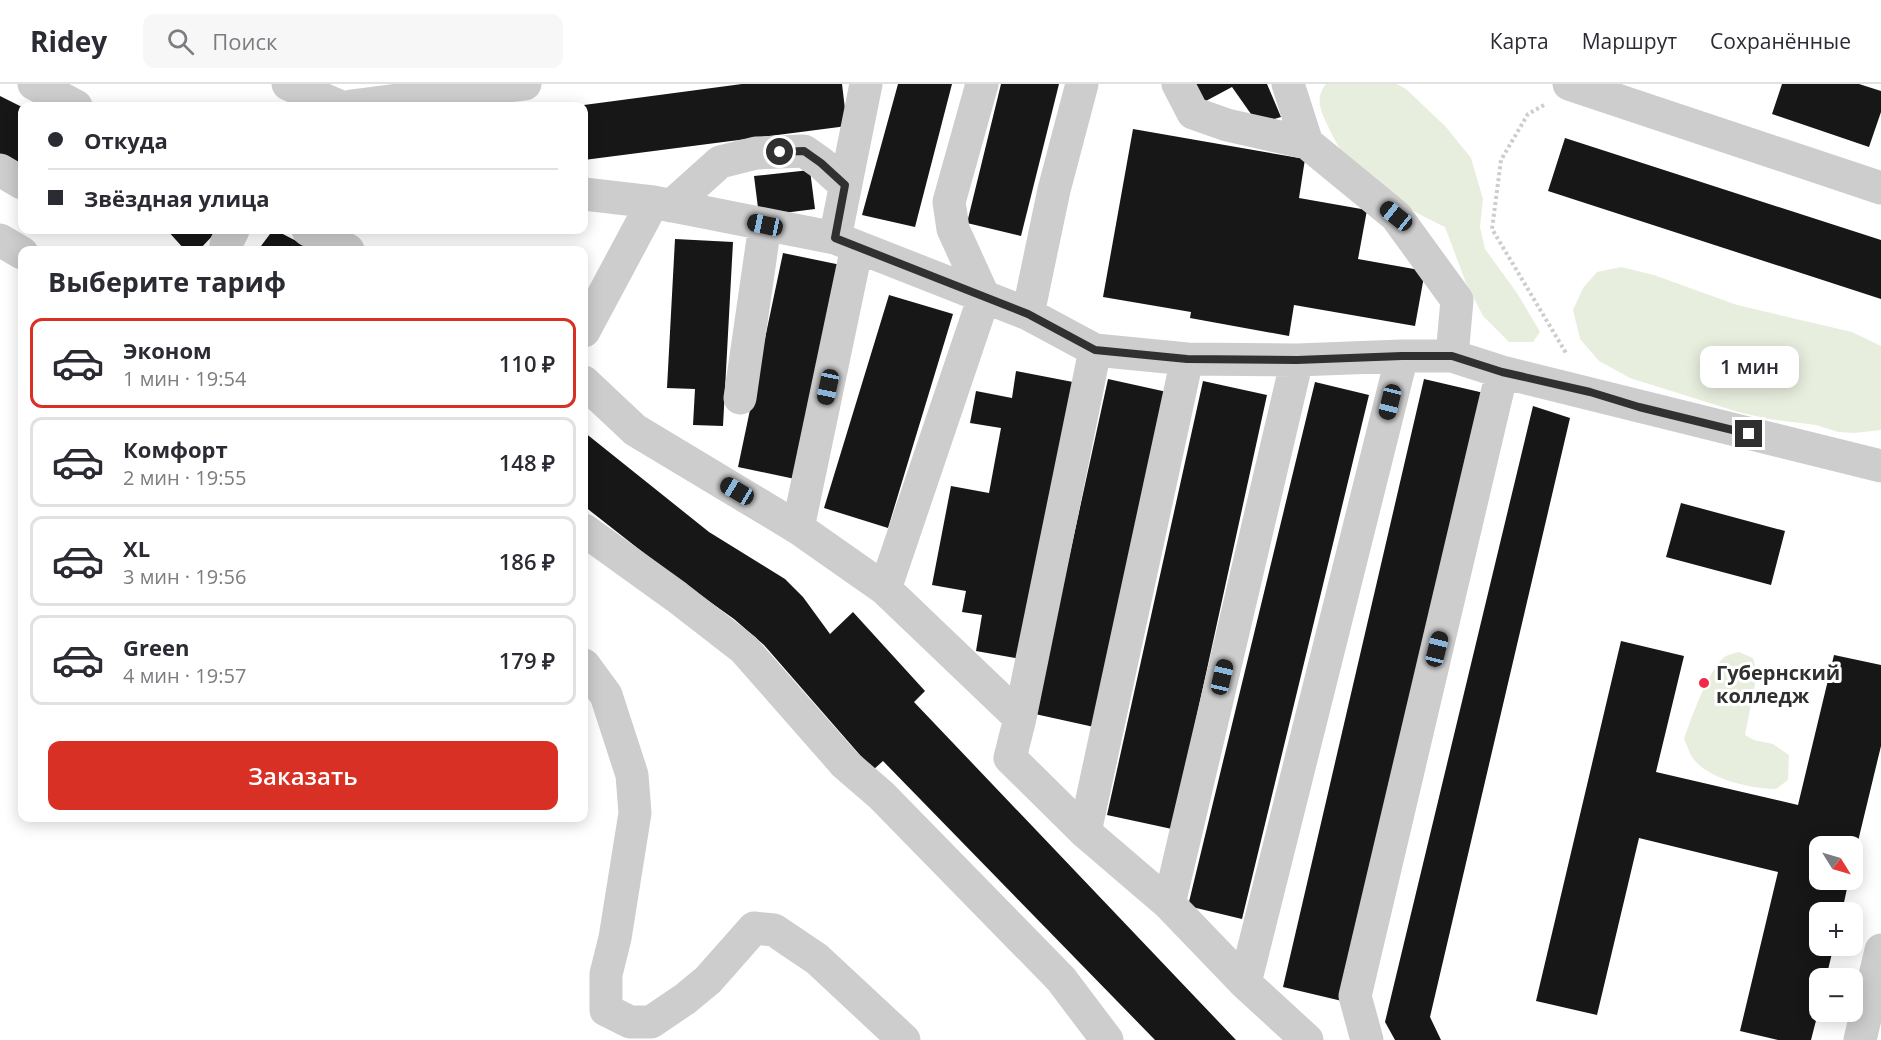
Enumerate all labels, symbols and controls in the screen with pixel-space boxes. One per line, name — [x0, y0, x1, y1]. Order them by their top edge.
search box — [143, 14, 563, 68]
text: Ridey — [30, 22, 107, 60]
icon: search — [164, 25, 197, 58]
text: Поиск — [212, 26, 277, 56]
text: Карта — [1490, 27, 1549, 55]
text: Маршрут — [1582, 27, 1677, 55]
text: Сохранённые — [1710, 27, 1851, 55]
text: Откуда — [84, 125, 168, 155]
route start — [766, 138, 793, 165]
text: Звёздная улица — [84, 183, 270, 213]
car — [1376, 198, 1416, 234]
car — [746, 212, 784, 238]
text: Выберите тариф — [48, 263, 286, 300]
text: Эконом — [123, 335, 212, 365]
icon: car — [51, 336, 105, 390]
callout: 1 мин — [1700, 347, 1798, 389]
text: 110 ₽ — [499, 348, 555, 378]
text: 1 мин — [1720, 353, 1779, 380]
text: 1 мин · 19:54 — [123, 365, 246, 392]
car — [815, 368, 841, 406]
car — [1377, 382, 1403, 422]
route end — [1735, 420, 1762, 447]
text: Комфорт — [123, 434, 228, 464]
icon: car — [51, 435, 105, 489]
text: 148 ₽ — [499, 447, 555, 477]
text: 2 мин · 19:55 — [123, 464, 246, 491]
car — [717, 474, 757, 508]
text: XL — [123, 533, 150, 563]
icon: car — [51, 534, 105, 588]
text: 186 ₽ — [499, 546, 555, 576]
text: 3 мин · 19:56 — [123, 563, 246, 590]
car — [1424, 629, 1450, 669]
text: Green — [123, 632, 189, 662]
icon: car — [51, 633, 105, 687]
text: 179 ₽ — [499, 645, 555, 675]
car — [1209, 657, 1235, 697]
place label: Губернский колледж — [1716, 659, 1840, 709]
text: 4 мин · 19:57 — [123, 662, 246, 689]
marker: Губернский колледж — [1697, 676, 1711, 690]
button: Заказать — [48, 741, 558, 810]
north arrow — [1809, 836, 1863, 890]
map controls — [1809, 836, 1863, 1022]
button: + — [1809, 902, 1863, 956]
button: − — [1809, 968, 1863, 1022]

